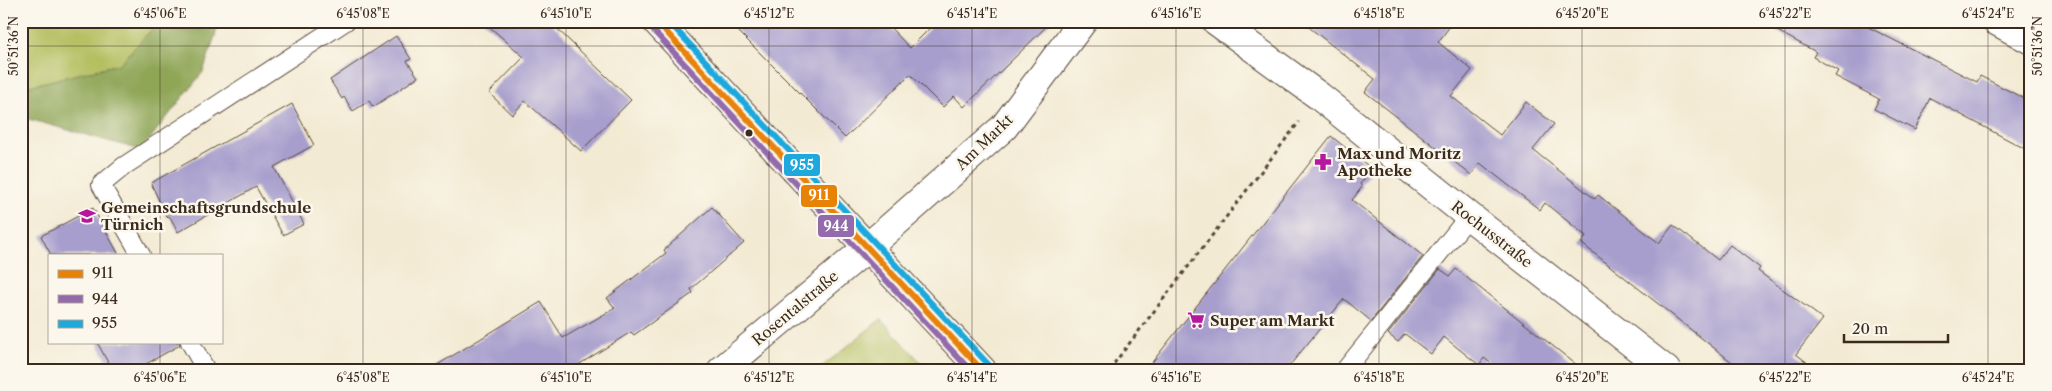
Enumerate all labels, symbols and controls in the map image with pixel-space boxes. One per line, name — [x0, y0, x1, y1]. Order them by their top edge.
text: 6°45'06"E — [133, 6, 187, 21]
text: 6°45'08"E — [336, 6, 390, 21]
text: 6°45'10"E — [540, 6, 592, 21]
text: 6°45'12"E — [744, 6, 794, 21]
text: 6°45'14"E — [947, 6, 997, 21]
text: 6°45'16"E — [1151, 6, 1201, 21]
text: 6°45'18"E — [1354, 6, 1404, 21]
text: 6°45'20"E — [1555, 6, 1609, 21]
text: 6°45'22"E — [1759, 6, 1811, 21]
text: 6°45'24"E — [1962, 6, 2014, 21]
text: 50°51'36"N — [6, 16, 21, 76]
text: 50°51'36"N — [2030, 16, 2045, 76]
street label: Am Markt — [951, 110, 1017, 175]
unlabelled marker — [744, 128, 754, 138]
place label: Max und Moritz Apotheke — [1336, 144, 1461, 180]
pharmacy icon: Max und Moritz Apotheke — [1313, 152, 1333, 172]
line badge: 955 — [783, 153, 821, 177]
text: 955 — [790, 156, 814, 174]
line badge: 911 — [800, 184, 838, 208]
text: 911 — [809, 186, 830, 204]
street label: Rochusstraße — [1448, 196, 1536, 272]
place label: Gemeinschaftsgrundschule Türnich — [101, 198, 311, 234]
school or university icon: Gemeinschaftsgrundschule Türnich — [77, 206, 97, 226]
line badge: 944 — [817, 214, 855, 238]
text: 944 — [824, 217, 848, 235]
legend — [48, 254, 222, 344]
text: 911 — [92, 263, 114, 282]
street label: Rosentalstraße — [748, 266, 842, 350]
text: 944 — [92, 289, 118, 308]
supermarket icon: Super am Markt — [1186, 310, 1206, 330]
place label: Super am Markt — [1210, 311, 1334, 330]
scale bar — [1844, 311, 1948, 343]
text: 955 — [92, 313, 117, 332]
text: 20 m — [1852, 319, 1888, 338]
text: 6°45'06"E — [133, 370, 187, 385]
text: 6°45'08"E — [336, 370, 390, 385]
text: 6°45'10"E — [540, 370, 592, 385]
text: 6°45'12"E — [744, 370, 794, 385]
text: 6°45'14"E — [947, 370, 997, 385]
text: 6°45'16"E — [1151, 370, 1201, 385]
text: 6°45'18"E — [1354, 370, 1404, 385]
text: 6°45'20"E — [1555, 370, 1609, 385]
text: 6°45'22"E — [1759, 370, 1811, 385]
text: 6°45'24"E — [1962, 370, 2014, 385]

